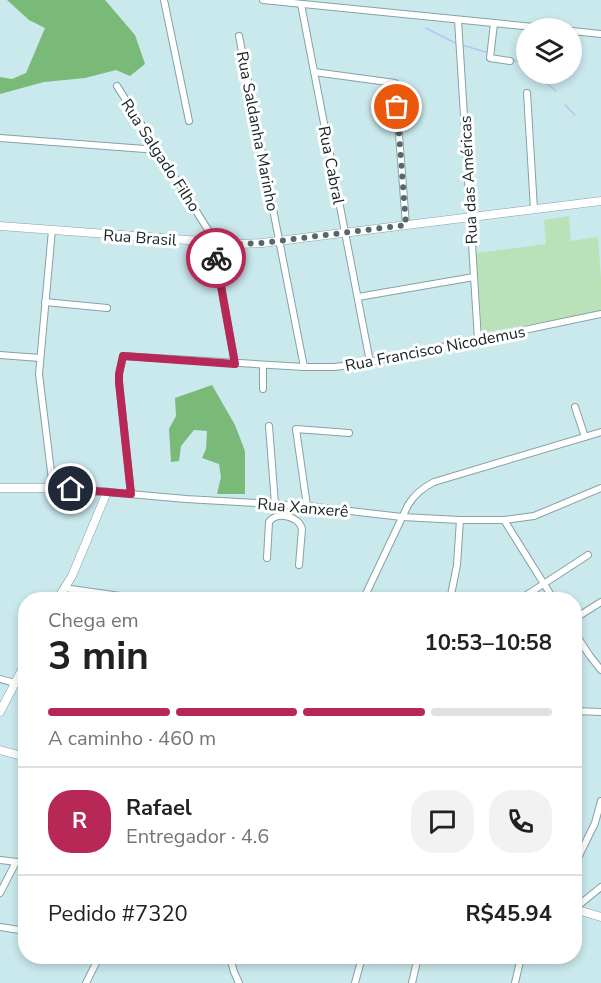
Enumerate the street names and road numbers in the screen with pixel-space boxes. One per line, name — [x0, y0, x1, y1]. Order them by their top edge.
street label: Rua Saldanha Marinho — [231, 49, 283, 213]
street label: Rua Salgado Filho — [115, 95, 205, 216]
street label: Rua das Américas — [455, 115, 483, 245]
street label: Rua Cabral — [313, 124, 349, 207]
street label: Rua Brasil — [103, 224, 178, 252]
street label: Rua Francisco Nicodemus — [343, 321, 527, 377]
street label: Rua Xanxerê — [257, 493, 349, 523]

